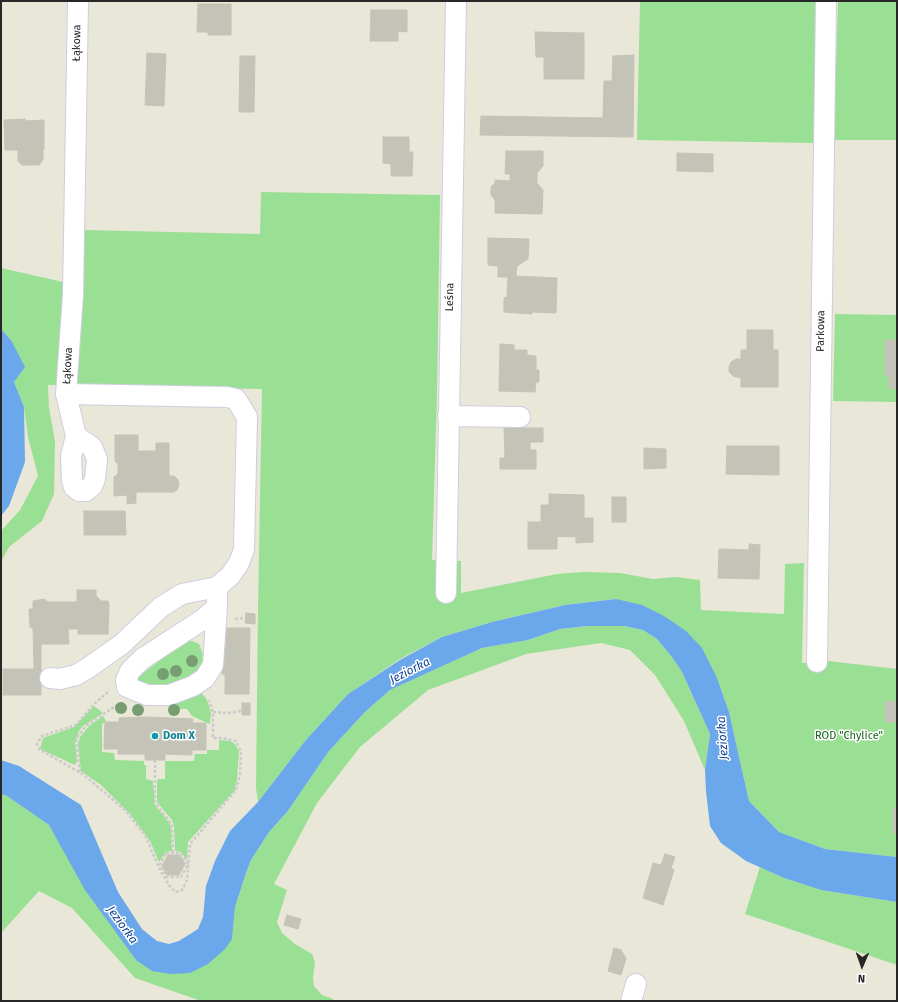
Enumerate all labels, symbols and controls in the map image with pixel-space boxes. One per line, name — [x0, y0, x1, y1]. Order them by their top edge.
street label: Łąkowa — [70, 24, 84, 62]
street label: Leśna — [443, 283, 457, 311]
street label: Parkowa — [814, 310, 828, 352]
street label: Łąkowa — [60, 347, 76, 385]
water label: Jeziorka — [388, 655, 432, 687]
water label: Jeziorka — [714, 716, 732, 760]
place label: Dom X — [163, 729, 195, 743]
park label: ROD "Chylice" — [815, 729, 883, 743]
marker: Dom X — [150, 731, 160, 741]
water label: Jeziorka — [103, 903, 141, 947]
north arrow — [842, 946, 882, 986]
text: N — [858, 972, 865, 985]

